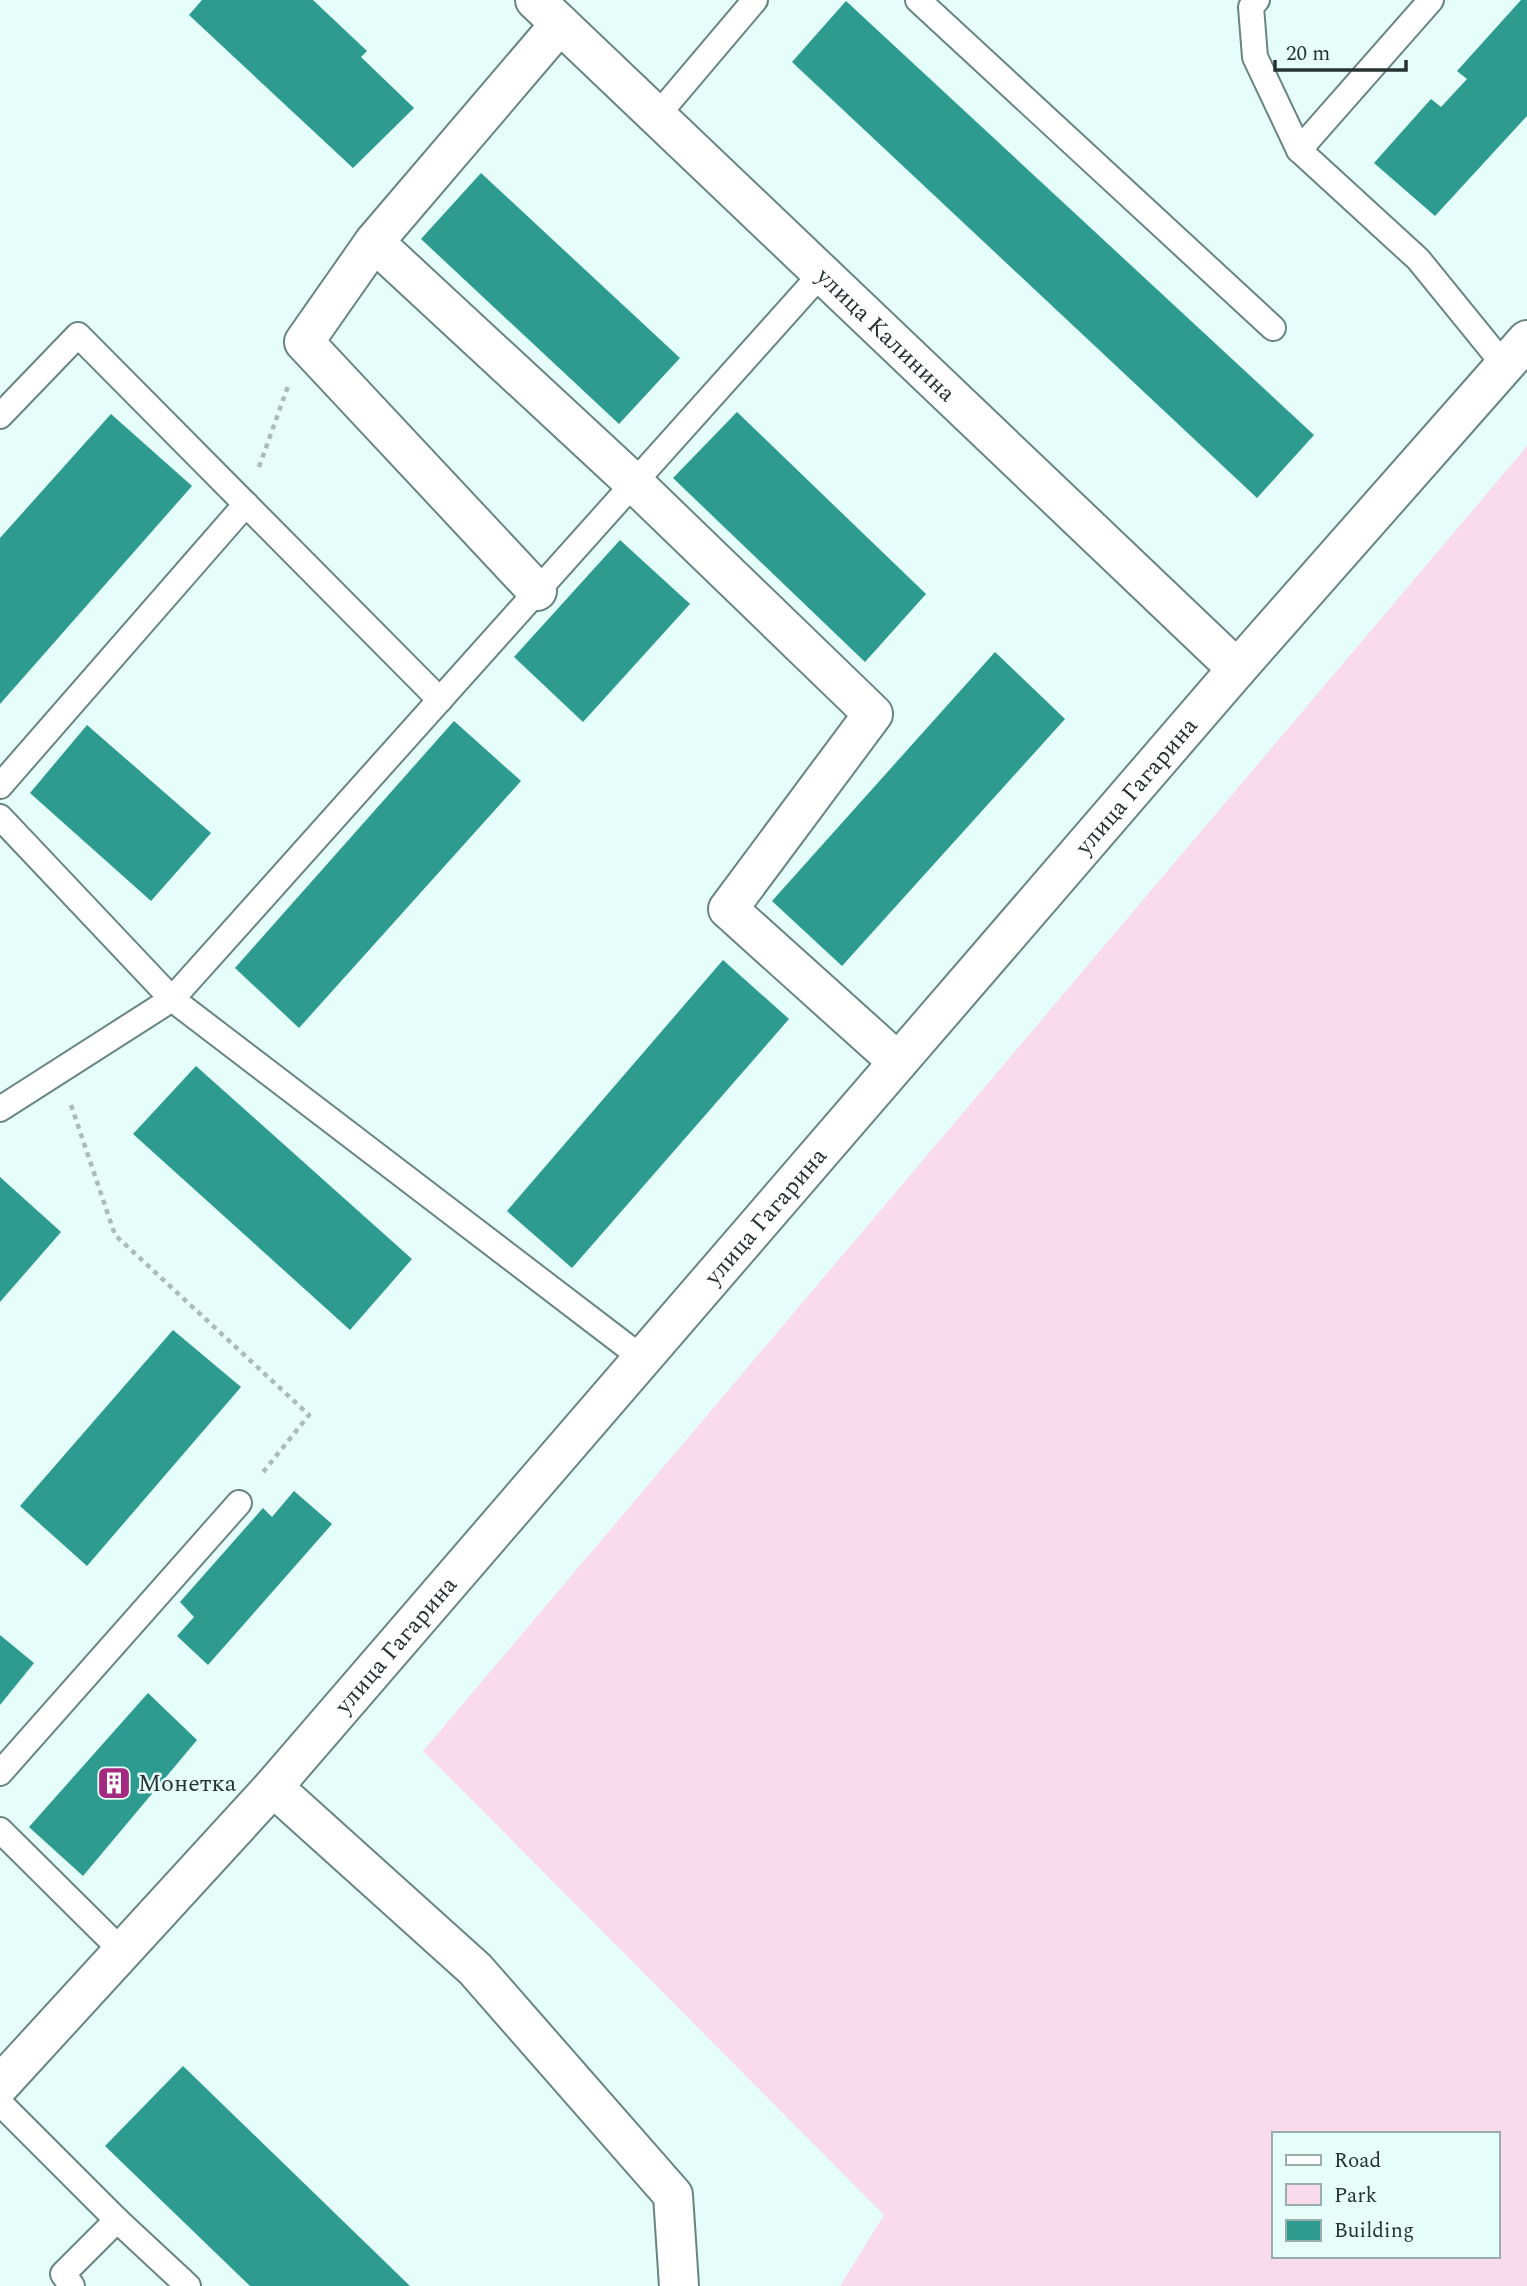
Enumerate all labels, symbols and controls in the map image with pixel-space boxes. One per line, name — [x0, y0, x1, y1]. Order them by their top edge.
scale bar — [1275, 28, 1406, 72]
text: 20 m — [1286, 38, 1330, 70]
street label: улица Калинина — [807, 259, 964, 411]
street label: улица Гагарина — [1066, 709, 1207, 864]
street label: улица Гагарина — [696, 1140, 836, 1294]
street label: улица Гагарина — [326, 1568, 466, 1723]
building icon: Монетка — [95, 1764, 133, 1802]
place label: Монетка — [138, 1766, 237, 1802]
legend — [1272, 2132, 1499, 2258]
text: Road — [1334, 2145, 1381, 2177]
text: Park — [1334, 2180, 1378, 2212]
text: Building — [1334, 2215, 1414, 2247]

